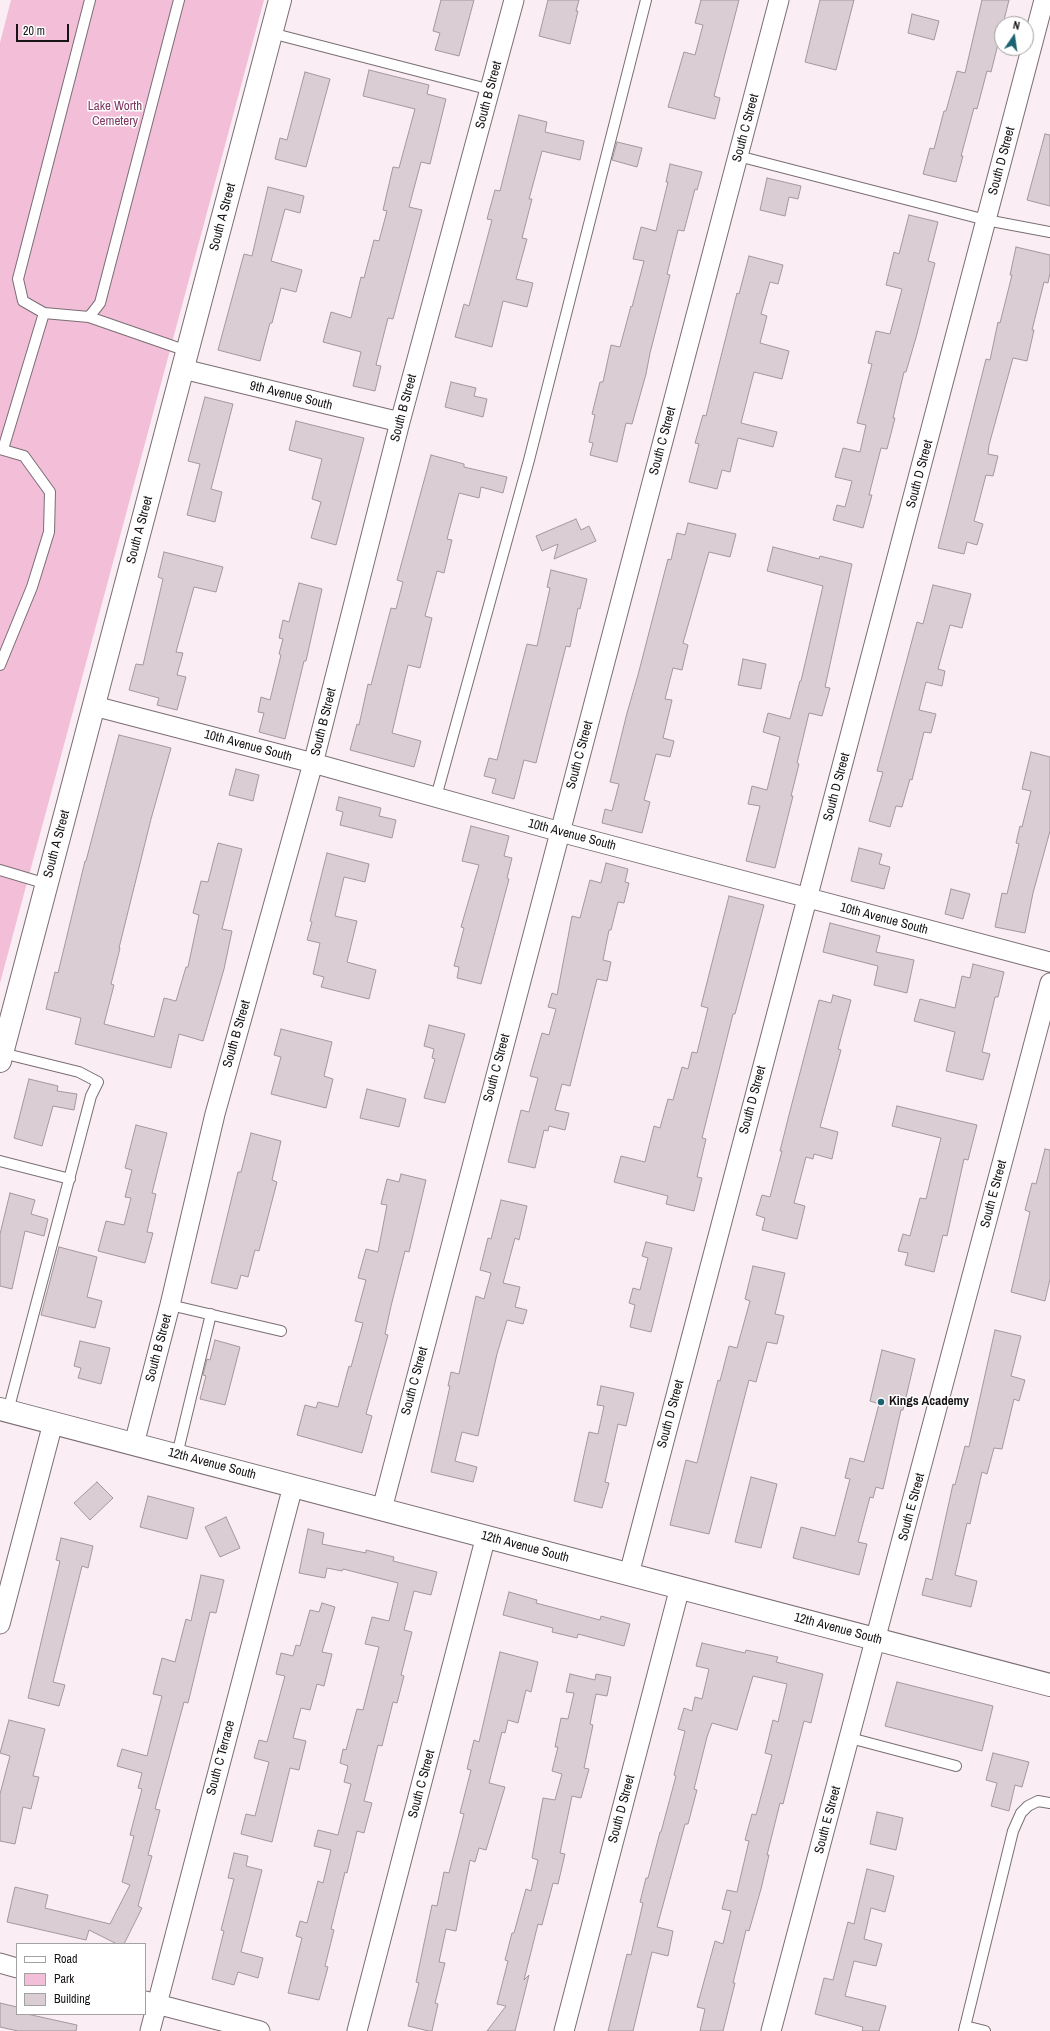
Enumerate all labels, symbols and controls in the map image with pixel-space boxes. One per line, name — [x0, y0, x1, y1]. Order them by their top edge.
scale bar — [18, 16, 71, 42]
north arrow — [994, 16, 1034, 56]
text: N — [1012, 18, 1021, 33]
text: 20 m — [23, 23, 45, 39]
street label: South B Street — [472, 59, 506, 131]
street label: South C Street — [729, 92, 763, 164]
park label: Lake Worth Cemetery — [88, 99, 142, 130]
street label: South D Street — [985, 125, 1019, 197]
street label: South A Street — [206, 181, 240, 253]
street label: South B Street — [387, 372, 421, 444]
street label: 9th Avenue South — [248, 378, 334, 414]
street label: South C Street — [646, 405, 680, 477]
street label: South D Street — [903, 438, 937, 510]
street label: South A Street — [123, 494, 157, 566]
street label: South B Street — [308, 686, 340, 758]
street label: South C Street — [563, 719, 597, 791]
street label: 10th Avenue South — [202, 727, 294, 765]
street label: South D Street — [820, 751, 854, 823]
street label: South A Street — [40, 808, 74, 880]
street label: 10th Avenue South — [526, 816, 618, 854]
street label: 10th Avenue South — [838, 900, 930, 938]
street label: South B Street — [220, 999, 254, 1069]
street label: South C Street — [480, 1032, 514, 1104]
street label: South D Street — [736, 1064, 770, 1136]
street label: South E Street — [977, 1158, 1011, 1230]
street label: South B Street — [142, 1312, 176, 1384]
street label: South C Street — [398, 1345, 432, 1417]
street label: South D Street — [654, 1378, 688, 1450]
place label: Kings Academy — [889, 1394, 969, 1410]
marker: Kings Academy — [876, 1397, 886, 1407]
street label: 12th Avenue South — [166, 1445, 258, 1483]
street label: South E Street — [895, 1471, 929, 1543]
street label: 12th Avenue South — [479, 1528, 571, 1566]
street label: 12th Avenue South — [792, 1610, 884, 1648]
street label: South C Terrace — [203, 1719, 239, 1797]
street label: South C Street — [405, 1748, 439, 1820]
street label: South D Street — [605, 1773, 639, 1845]
street label: South E Street — [811, 1784, 845, 1856]
legend — [16, 1943, 146, 2015]
text: Road — [54, 1951, 78, 1967]
text: Park — [54, 1971, 74, 1987]
text: Building — [54, 1991, 90, 2007]

